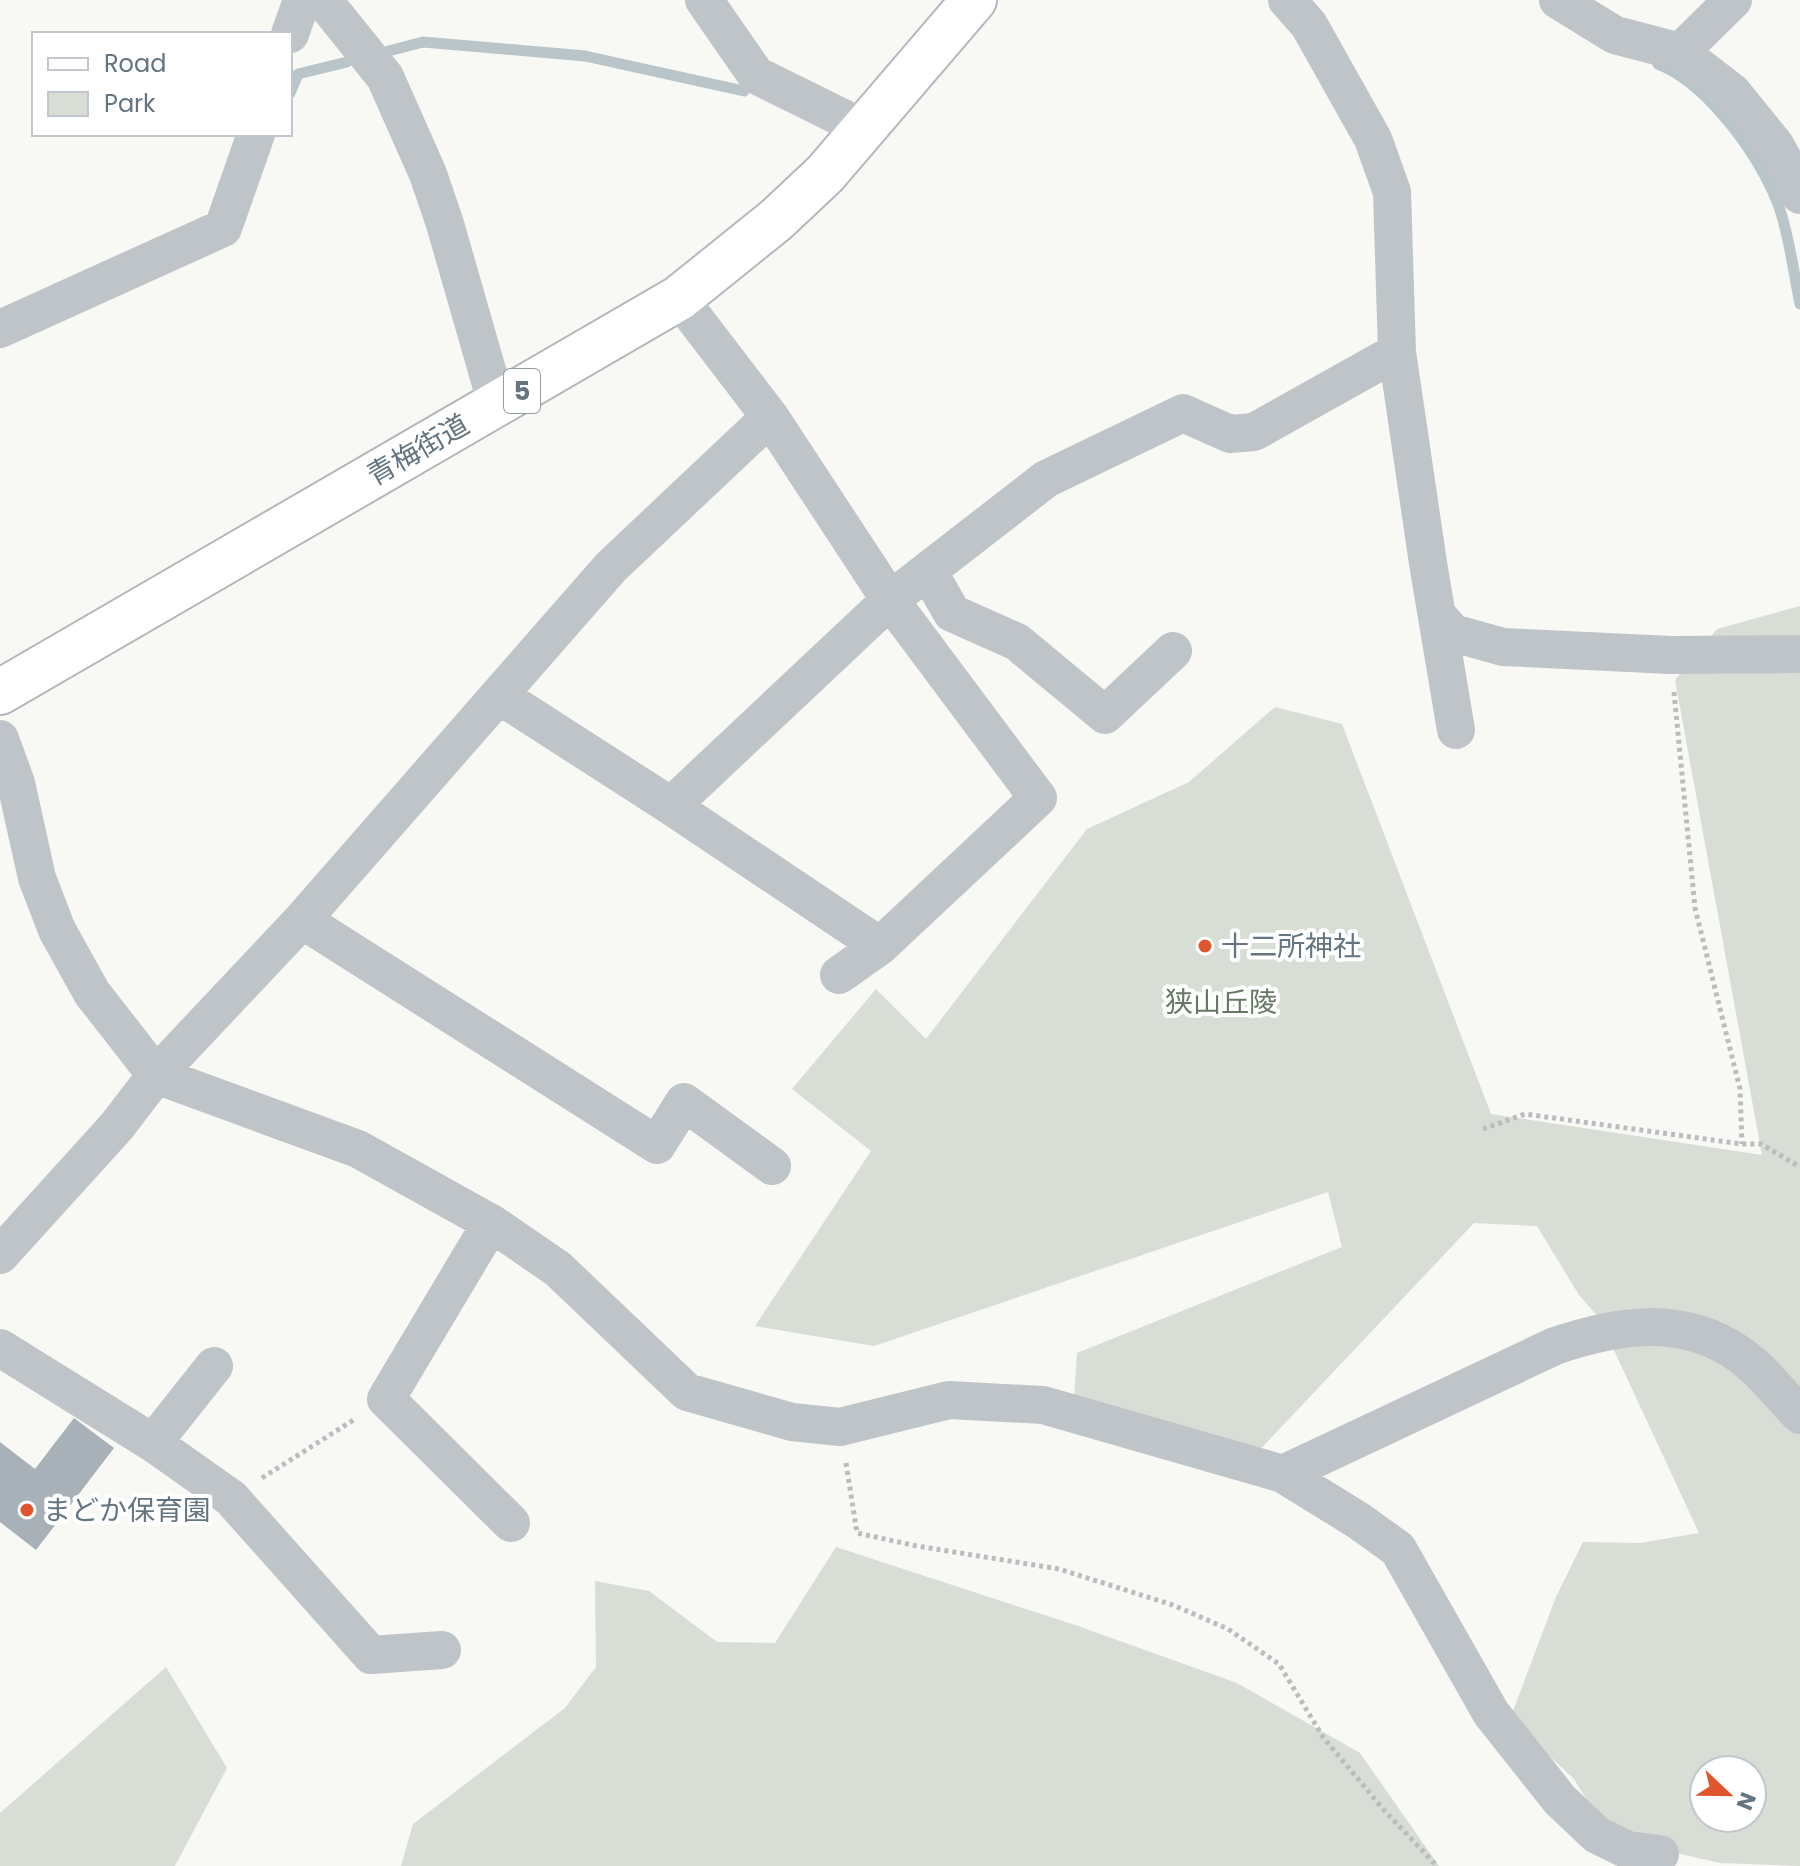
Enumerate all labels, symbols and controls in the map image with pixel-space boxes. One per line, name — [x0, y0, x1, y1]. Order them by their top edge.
legend — [32, 32, 292, 136]
text: Road — [104, 47, 166, 80]
text: Park — [104, 87, 156, 120]
road number: 5 — [504, 369, 540, 413]
street label: 青梅街道 — [360, 405, 476, 495]
place label: 十二所神社 — [1221, 927, 1361, 966]
marker: 十二所神社 — [1196, 937, 1214, 955]
park label: 狭山丘陵 — [1165, 983, 1277, 1022]
place label: まどか保育園 — [43, 1491, 211, 1530]
marker: まどか保育園 — [18, 1501, 36, 1519]
north arrow — [1688, 1754, 1768, 1834]
text: N — [1729, 1788, 1764, 1815]

